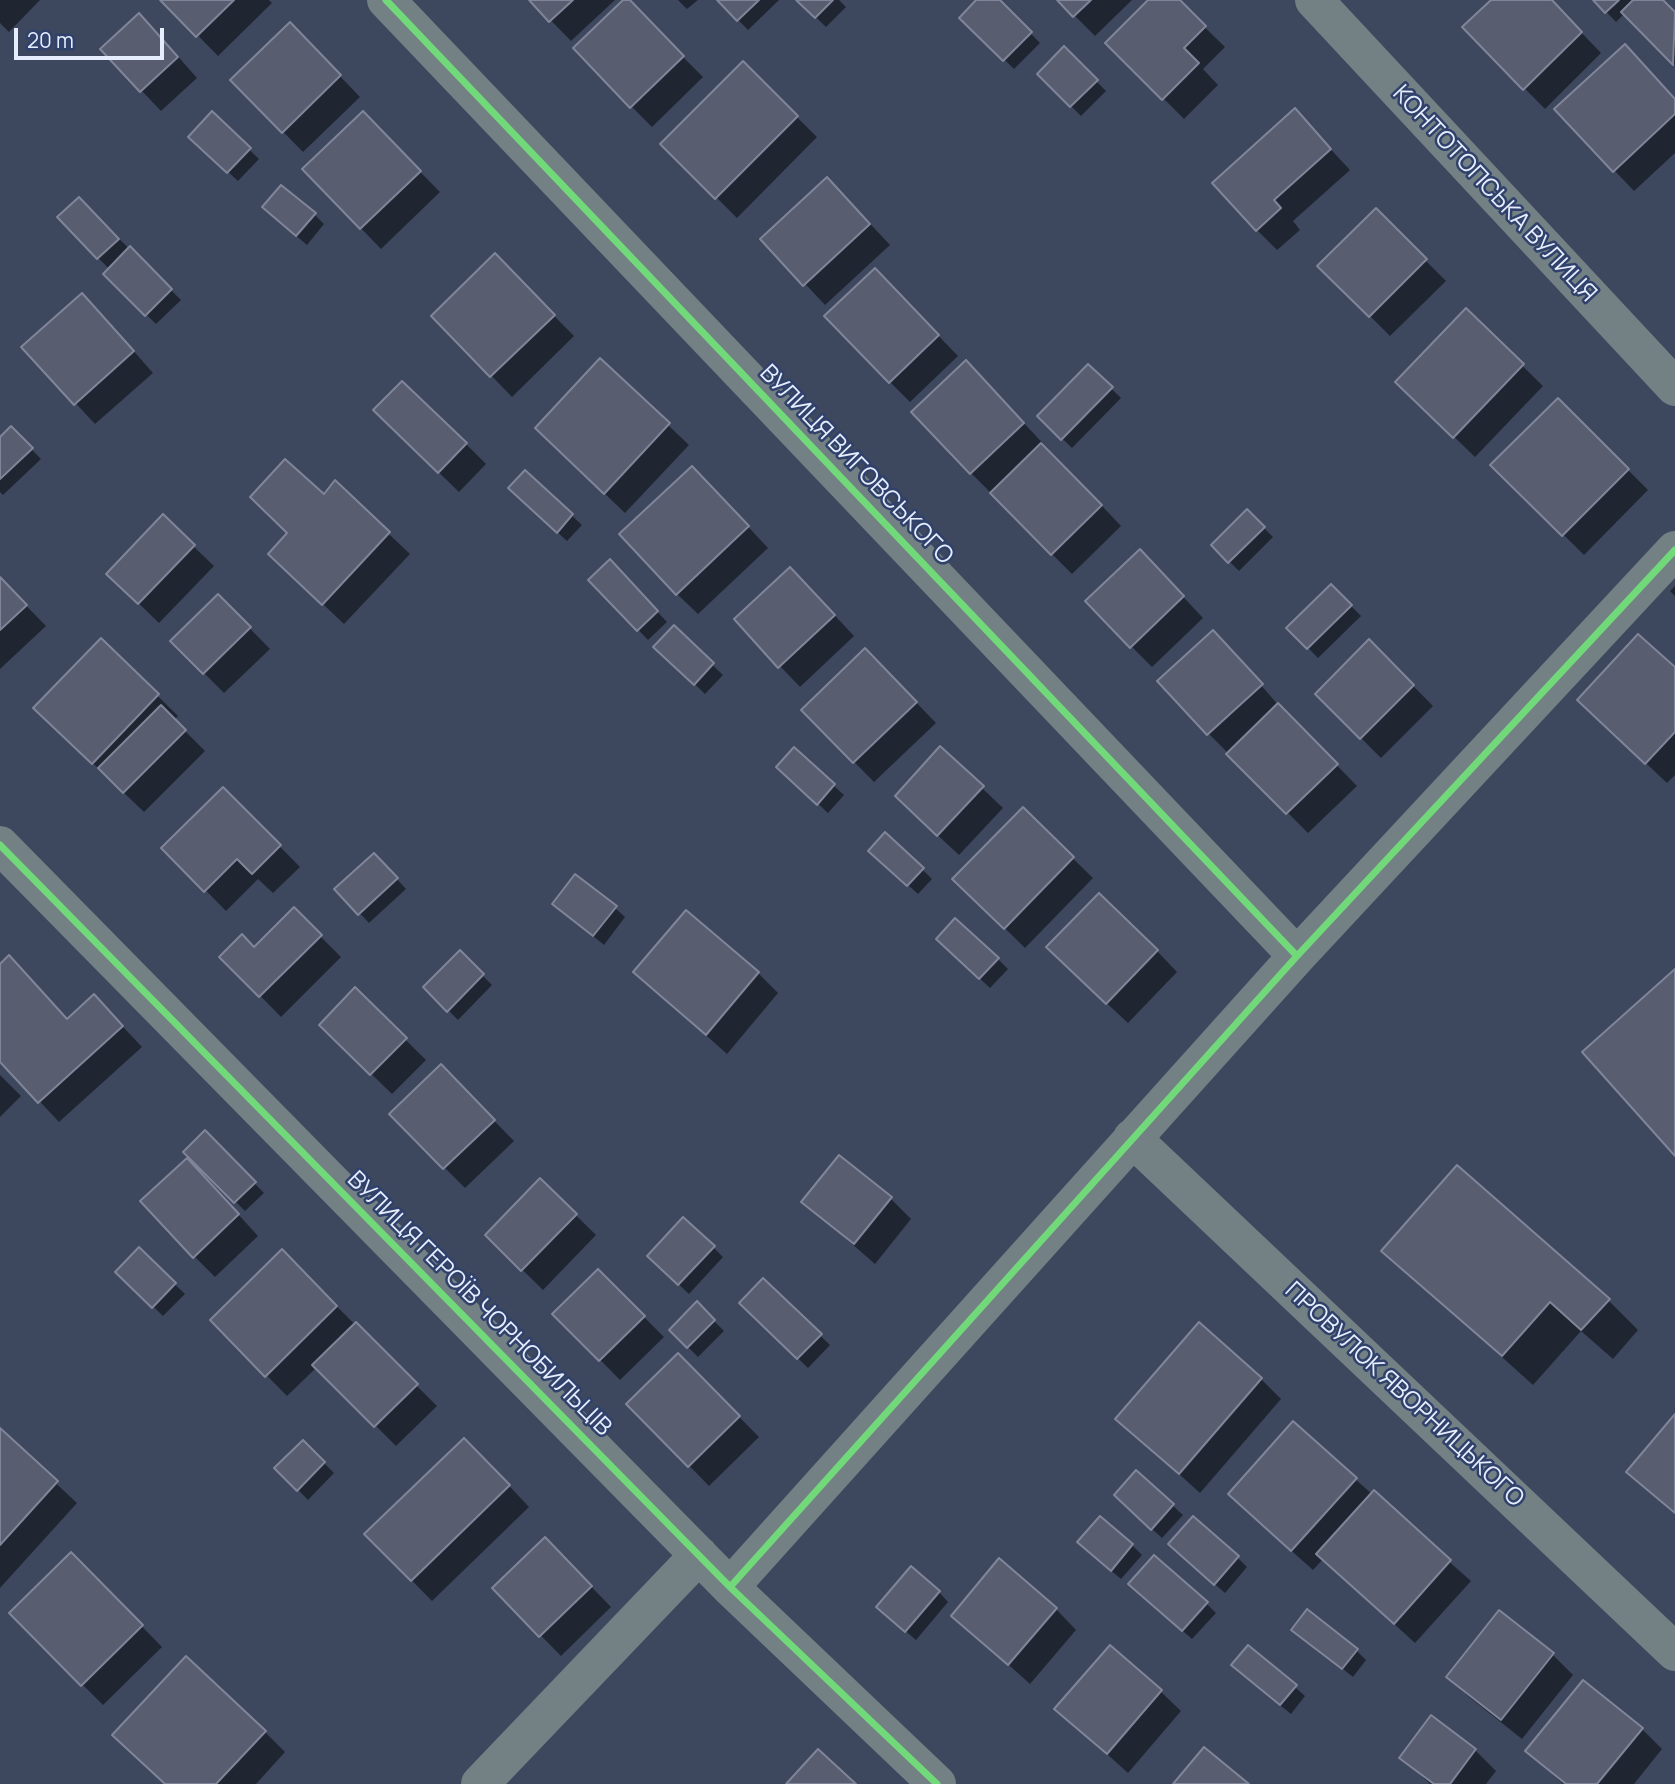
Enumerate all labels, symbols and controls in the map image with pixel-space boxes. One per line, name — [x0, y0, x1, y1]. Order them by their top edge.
scale bar — [18, 14, 168, 58]
text: 20 m — [27, 26, 74, 54]
street label: КОНТОТОПСЬКА ВУЛИЦЯ — [1386, 80, 1602, 308]
street label: ВУЛИЦЯ ВИГОВСЬКОГО — [753, 359, 959, 571]
street label: ВУЛИЦЯ ГЕРОЇВ ЧОРНОБИЛЬЦІВ — [341, 1166, 617, 1442]
street label: ПРОВУЛОК ЯВОРНИЦЬКОГО — [1279, 1277, 1529, 1513]

